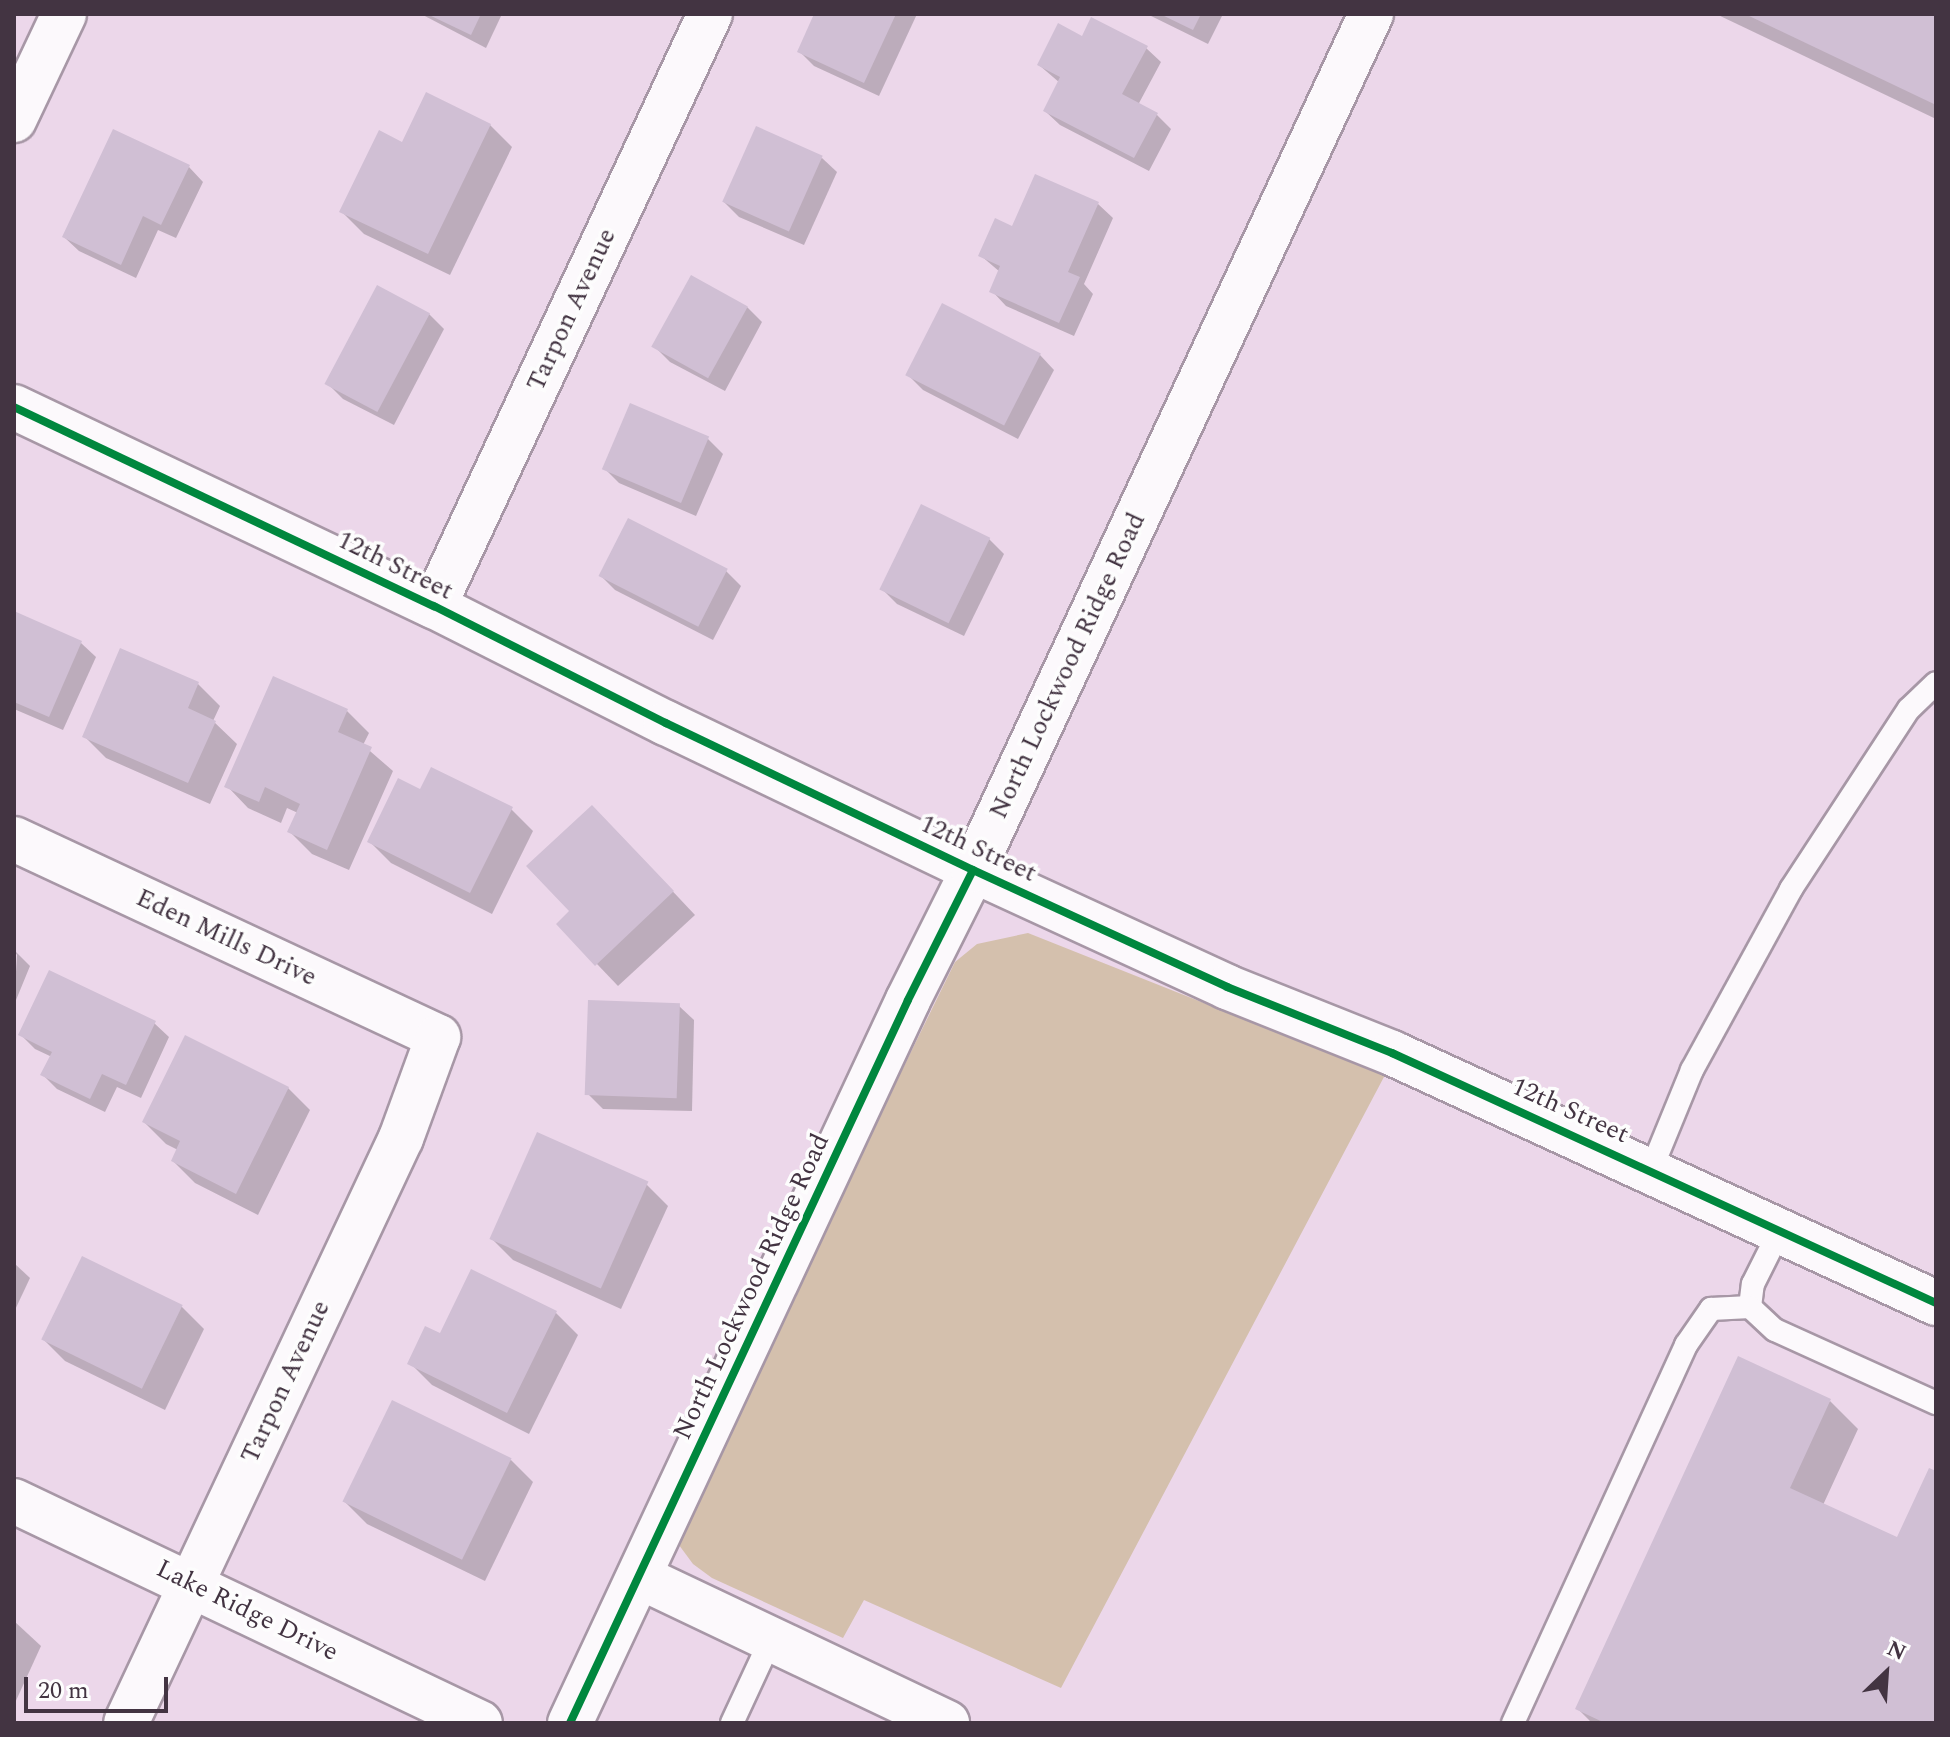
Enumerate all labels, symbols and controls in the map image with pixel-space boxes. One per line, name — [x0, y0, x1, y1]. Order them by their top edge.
street label: Tarpon Avenue — [521, 224, 623, 396]
street label: North Lockwood Ridge Road — [983, 508, 1153, 824]
street label: 12th Street — [332, 525, 458, 607]
street label: 12th Street — [915, 808, 1041, 890]
street label: Eden Mills Drive — [131, 883, 321, 993]
street label: 12th Street — [1507, 1071, 1633, 1151]
street label: North Lockwood Ridge Road — [667, 1129, 837, 1445]
street label: Tarpon Avenue — [235, 1296, 337, 1468]
street label: Lake Ridge Drive — [151, 1553, 343, 1669]
text: N — [1881, 1632, 1911, 1670]
north arrow — [1846, 1633, 1926, 1713]
scale bar — [28, 1661, 172, 1711]
text: 20 m — [38, 1673, 89, 1709]

